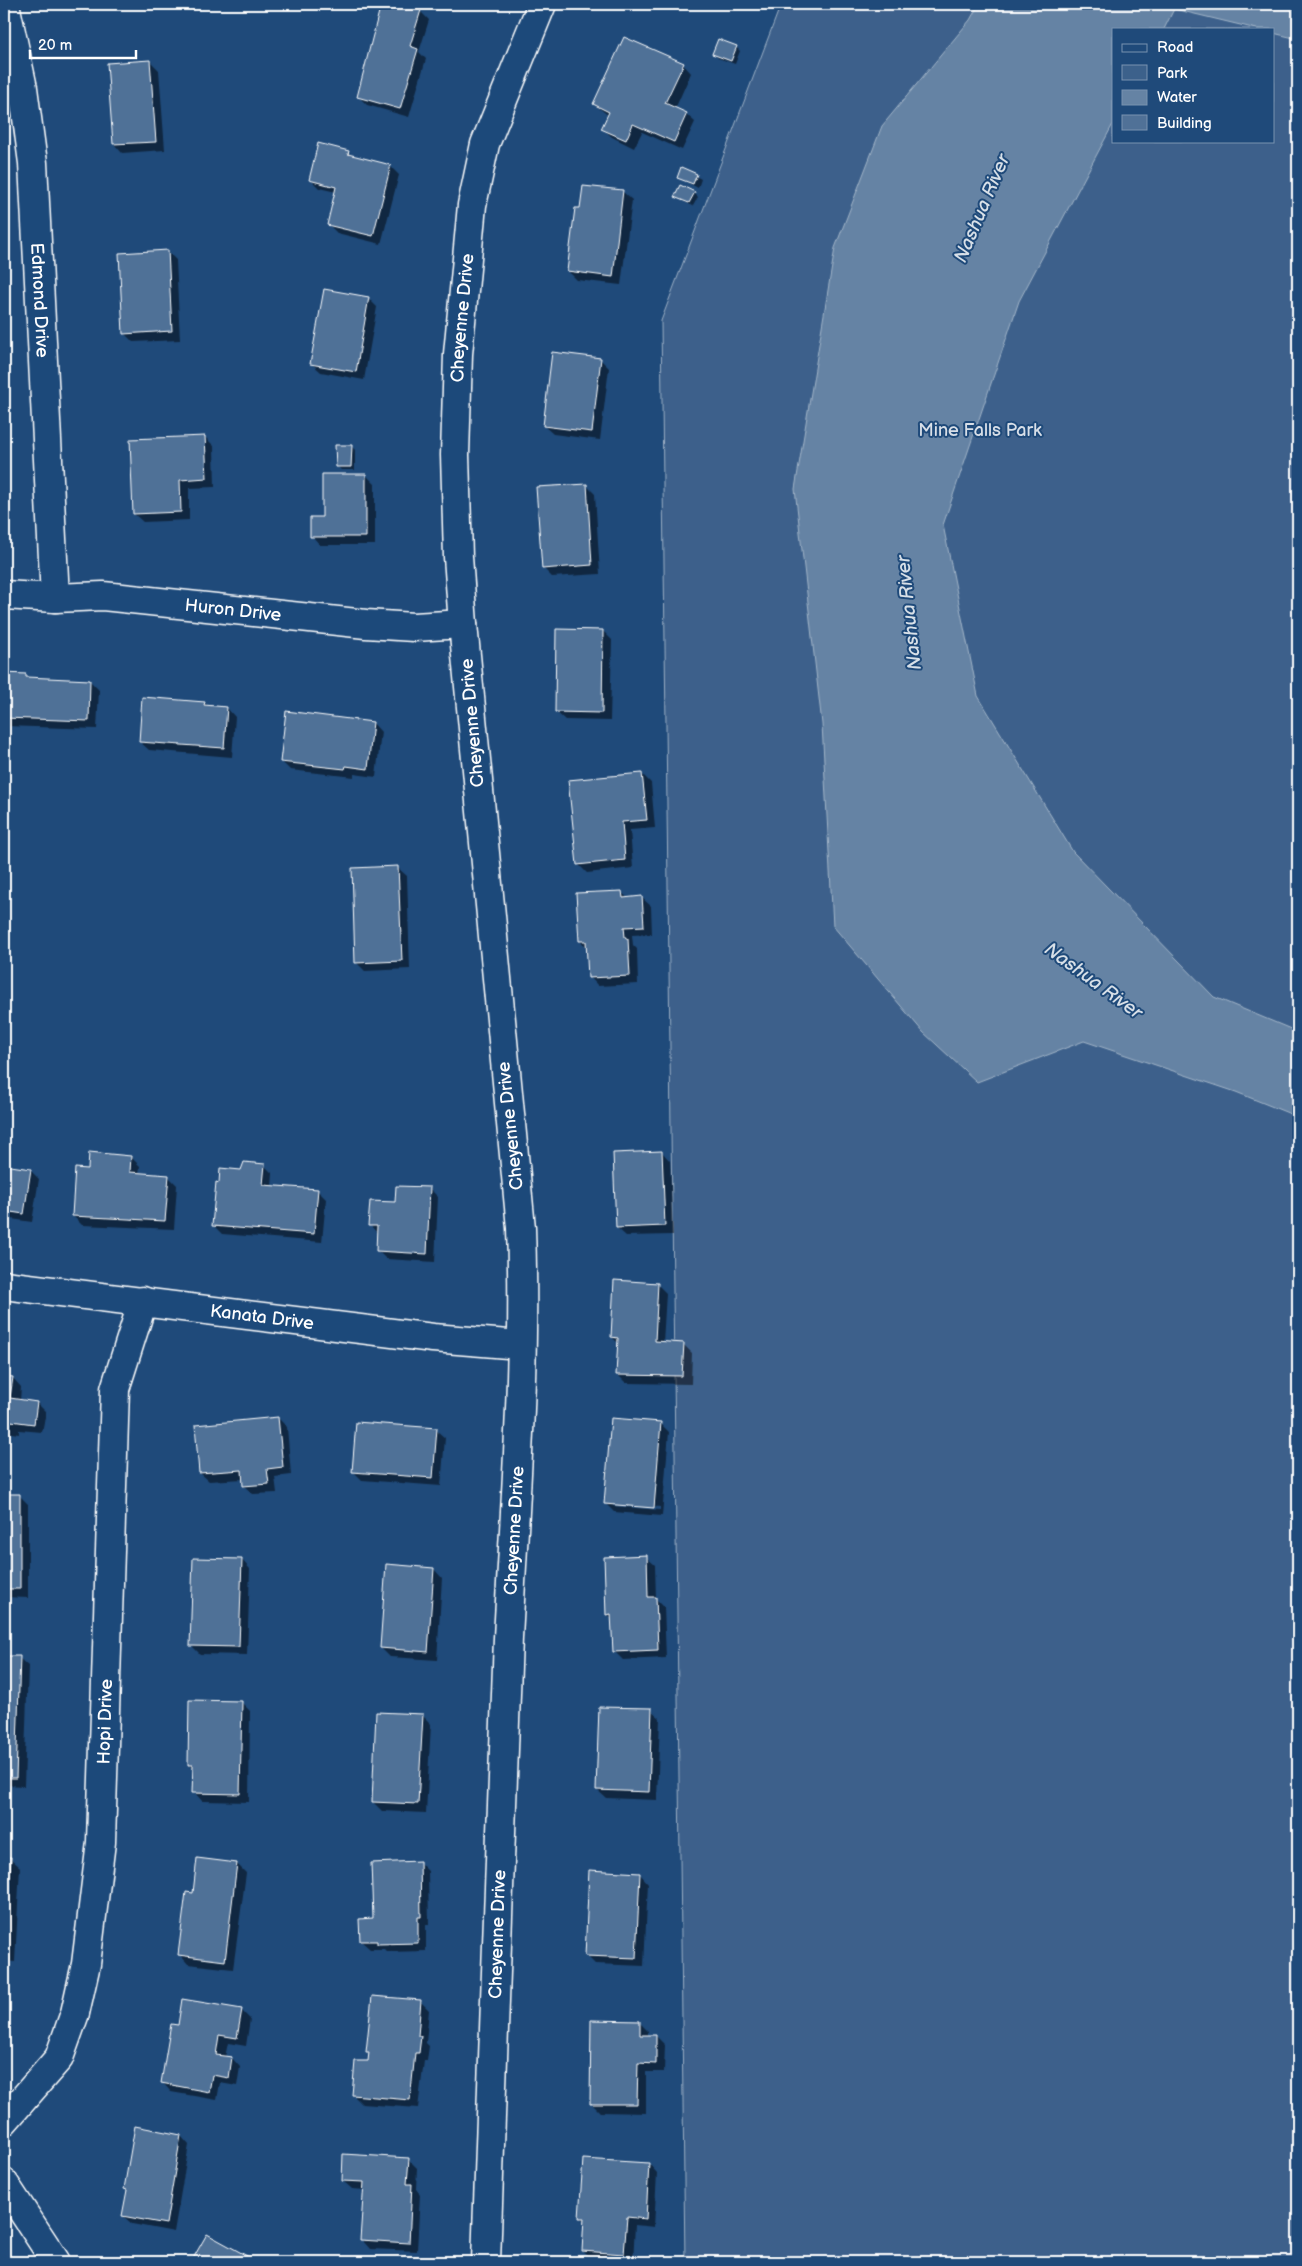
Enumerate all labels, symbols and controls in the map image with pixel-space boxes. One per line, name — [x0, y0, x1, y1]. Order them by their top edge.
scale bar — [30, 28, 136, 60]
legend — [1112, 28, 1274, 142]
text: 20 m — [38, 36, 72, 55]
text: Road — [1157, 38, 1193, 57]
text: Park — [1157, 64, 1188, 83]
text: Water — [1157, 88, 1197, 107]
text: Building — [1157, 114, 1212, 133]
water label: Nashua River — [949, 150, 1016, 266]
street label: Edmond Drive — [26, 242, 53, 359]
street label: Cheyenne Drive — [447, 252, 478, 383]
park label: Mine Falls Park — [918, 420, 1042, 441]
water label: Nashua River — [892, 553, 927, 671]
street label: Huron Drive — [184, 595, 283, 626]
street label: Cheyenne Drive — [456, 657, 489, 788]
water label: Nashua River — [1040, 938, 1147, 1025]
street label: Cheyenne Drive — [493, 1060, 528, 1191]
street label: Kanata Drive — [209, 1301, 315, 1334]
street label: Cheyenne Drive — [500, 1465, 528, 1596]
street label: Hopi Drive — [93, 1678, 117, 1765]
street label: Cheyenne Drive — [485, 1869, 510, 1999]

